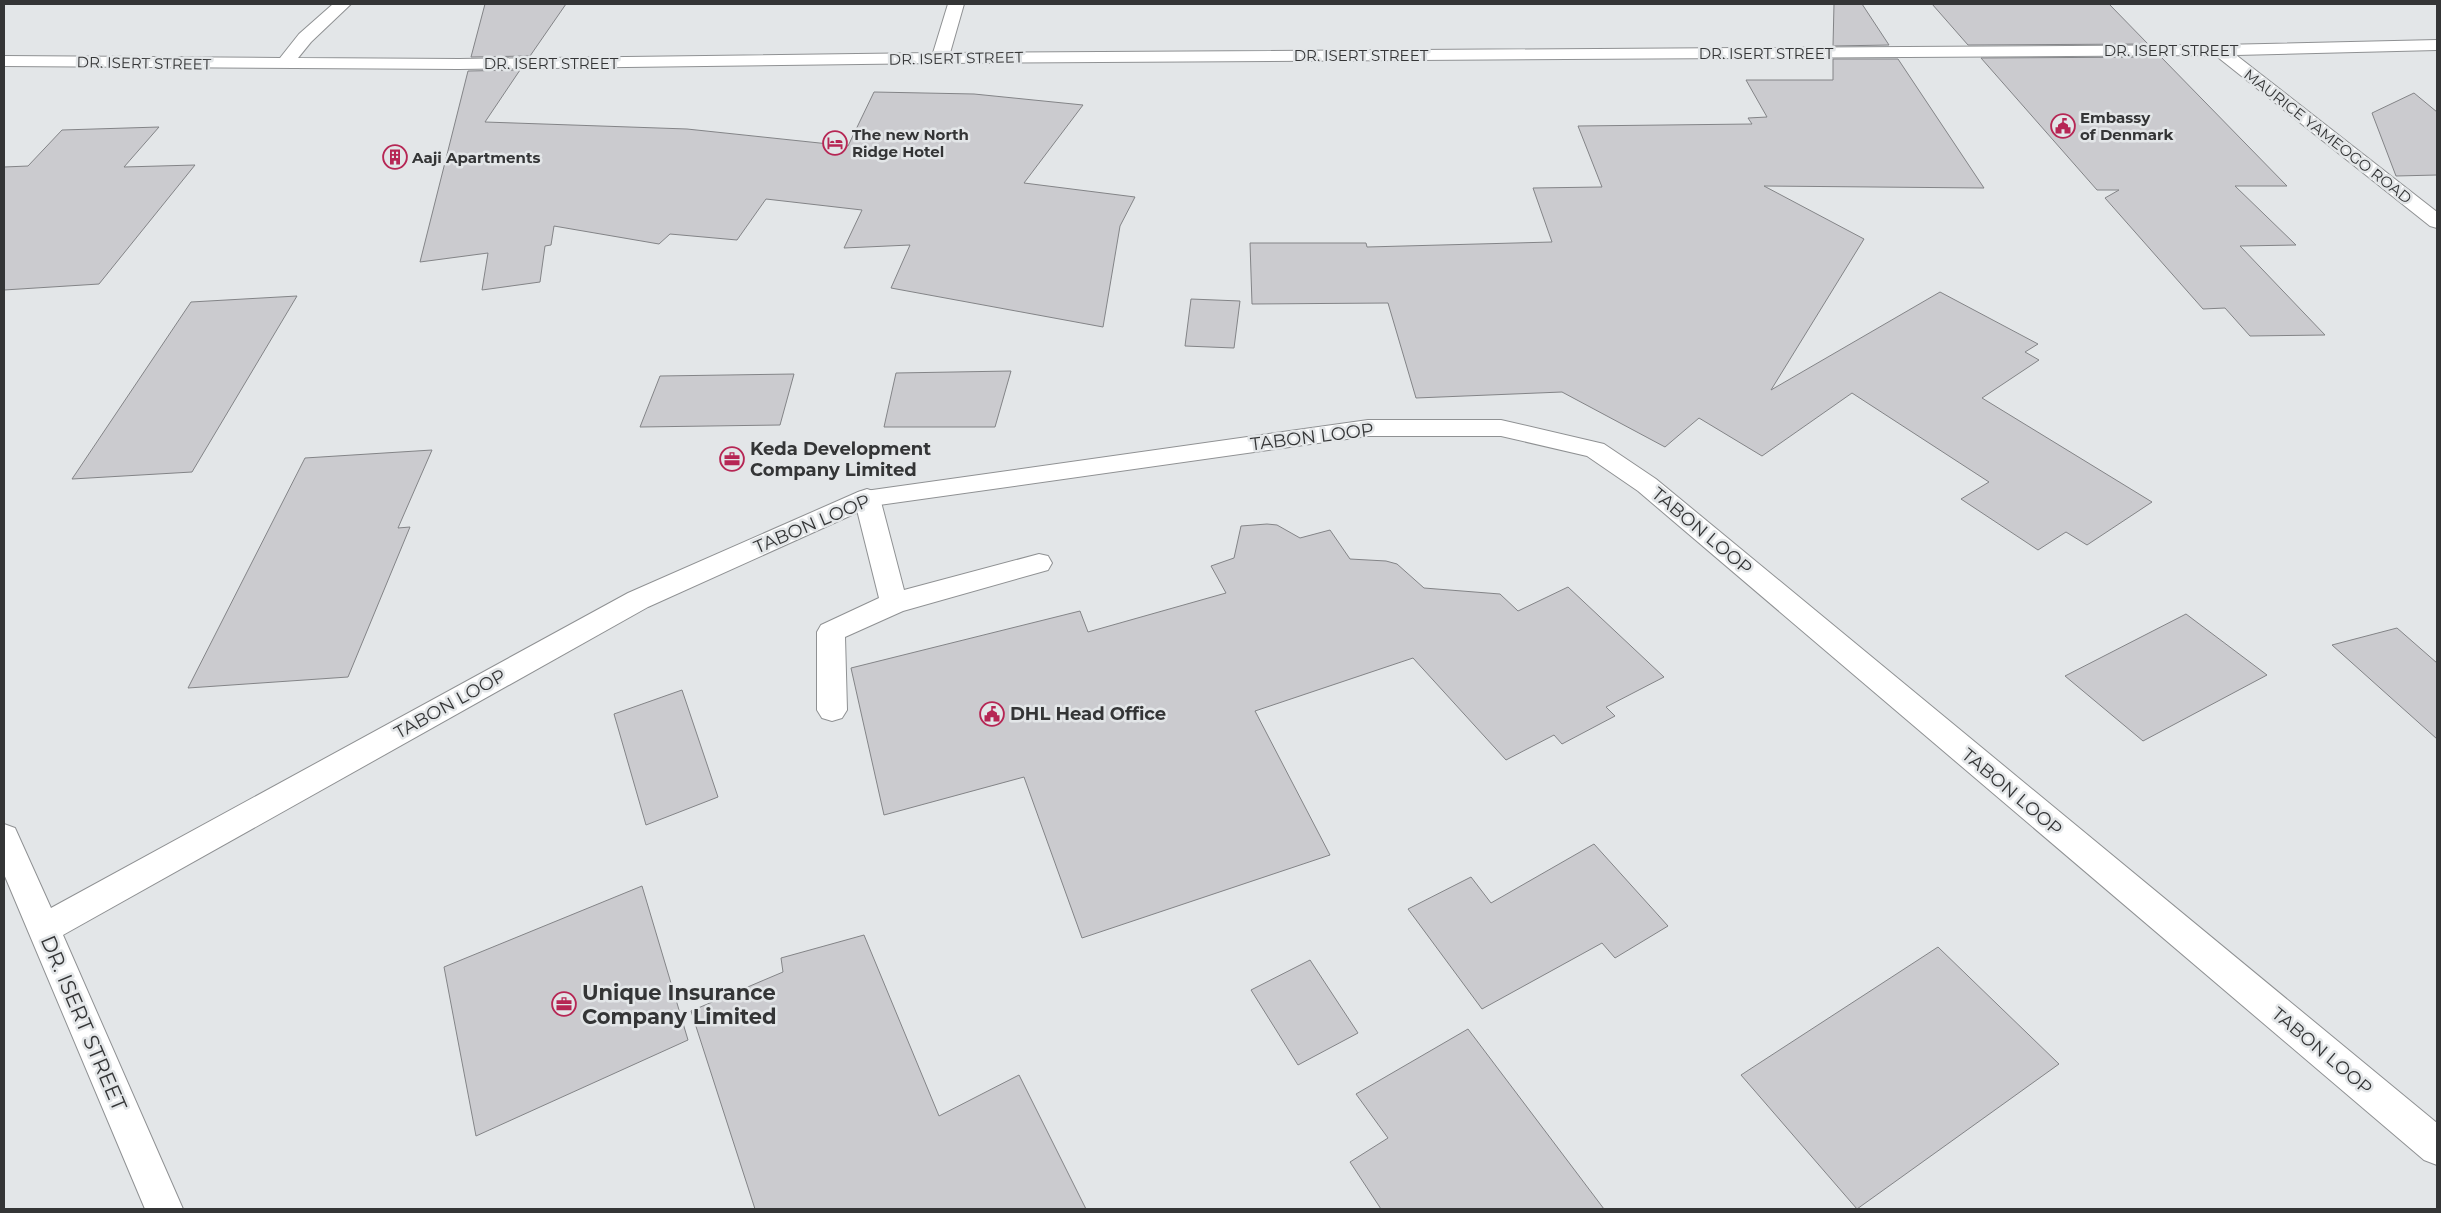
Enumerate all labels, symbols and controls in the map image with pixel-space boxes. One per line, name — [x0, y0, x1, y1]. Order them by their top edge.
street label: DR. ISERT STREET — [2104, 41, 2239, 60]
street label: DR. ISERT STREET — [1699, 44, 1834, 63]
street label: DR. ISERT STREET — [1294, 46, 1429, 65]
street label: DR. ISERT STREET — [889, 47, 1024, 69]
street label: DR. ISERT STREET — [77, 52, 212, 74]
street label: DR. ISERT STREET — [484, 54, 619, 73]
street label: MAURICE YAMEOGO ROAD — [2240, 65, 2416, 207]
place label: Embassy of Denmark — [2080, 108, 2173, 144]
public building icon: Embassy of Denmark — [2050, 113, 2076, 139]
place label: The new North Ridge Hotel — [852, 125, 969, 161]
hotel icon: The new North Ridge Hotel — [822, 130, 848, 156]
building icon: Aaji Apartments — [382, 144, 408, 170]
place label: Aaji Apartments — [411, 148, 540, 167]
street label: TABON LOOP — [1249, 419, 1375, 455]
place label: Keda Development Company Limited — [750, 438, 931, 481]
office icon: Keda Development Company Limited — [719, 446, 745, 472]
street label: TABON LOOP — [1647, 483, 1757, 579]
street label: TABON LOOP — [751, 490, 873, 558]
street label: TABON LOOP — [390, 664, 510, 744]
public building icon: DHL Head Office — [979, 701, 1005, 727]
place label: DHL Head Office — [1010, 703, 1166, 725]
street label: TABON LOOP — [1957, 744, 2067, 840]
street label: DR. ISERT STREET — [36, 931, 132, 1115]
place label: Unique Insurance Company Limited — [582, 980, 777, 1029]
office icon: Unique Insurance Company Limited — [551, 991, 577, 1017]
street label: TABON LOOP — [2267, 1003, 2377, 1099]

